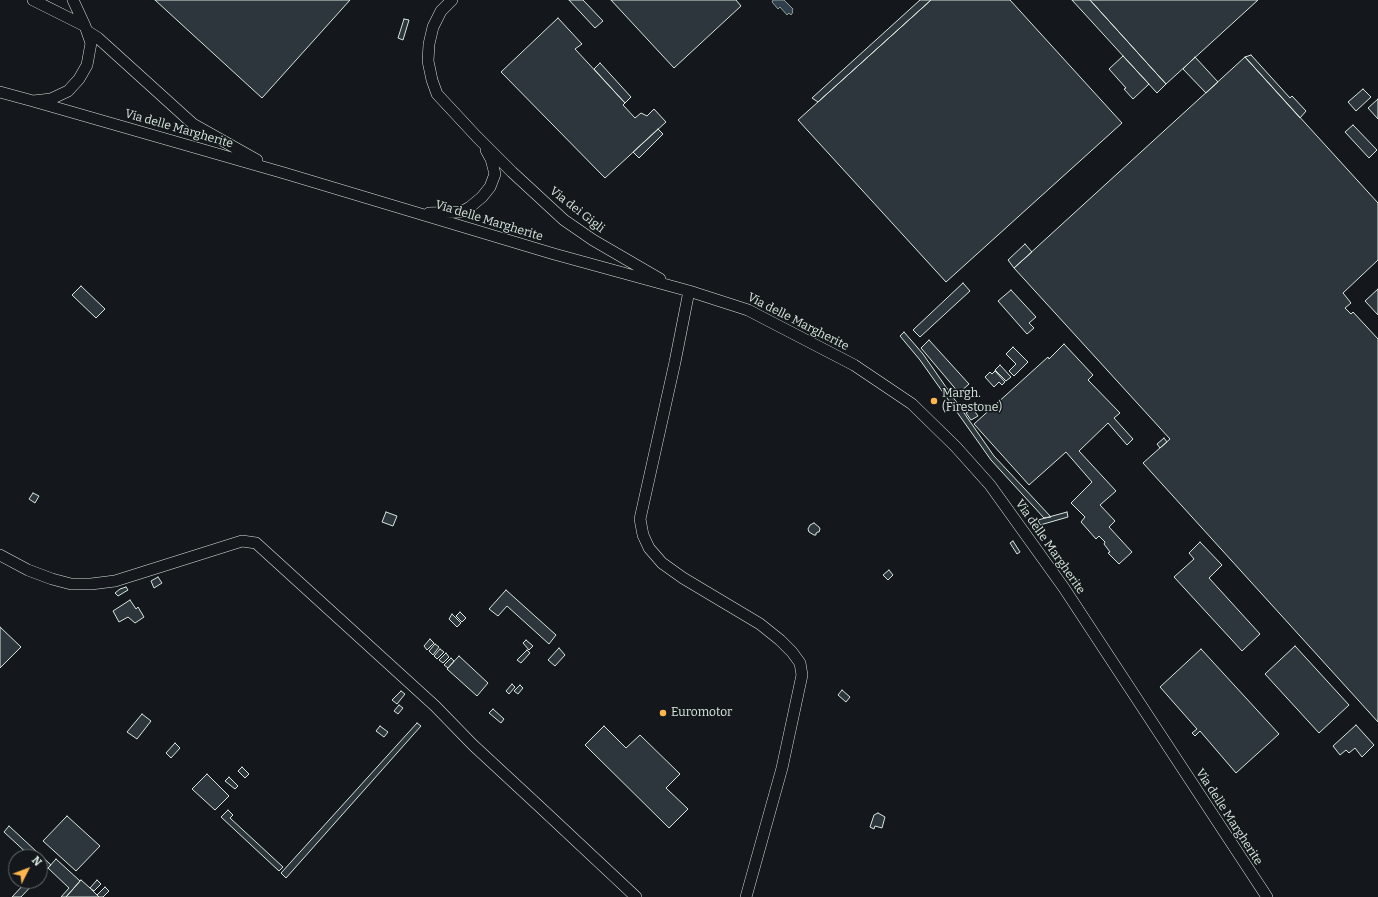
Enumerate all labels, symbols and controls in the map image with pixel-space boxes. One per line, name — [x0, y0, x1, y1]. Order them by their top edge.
street label: Via delle Margherite — [123, 107, 235, 151]
street label: Via dei Gigli — [547, 184, 607, 236]
street label: Via delle Margherite — [433, 198, 545, 244]
street label: Via delle Margherite — [745, 290, 851, 354]
place label: Margh. (Firestone) — [942, 387, 1002, 415]
marker: Margh. (Firestone) — [929, 396, 939, 406]
street label: Via delle Margherite — [1012, 497, 1088, 597]
place label: Euromotor — [671, 706, 732, 720]
marker: Euromotor — [658, 708, 668, 718]
street label: Via delle Margherite — [1192, 766, 1266, 868]
north arrow — [8, 849, 48, 889]
text: N — [29, 854, 44, 869]

